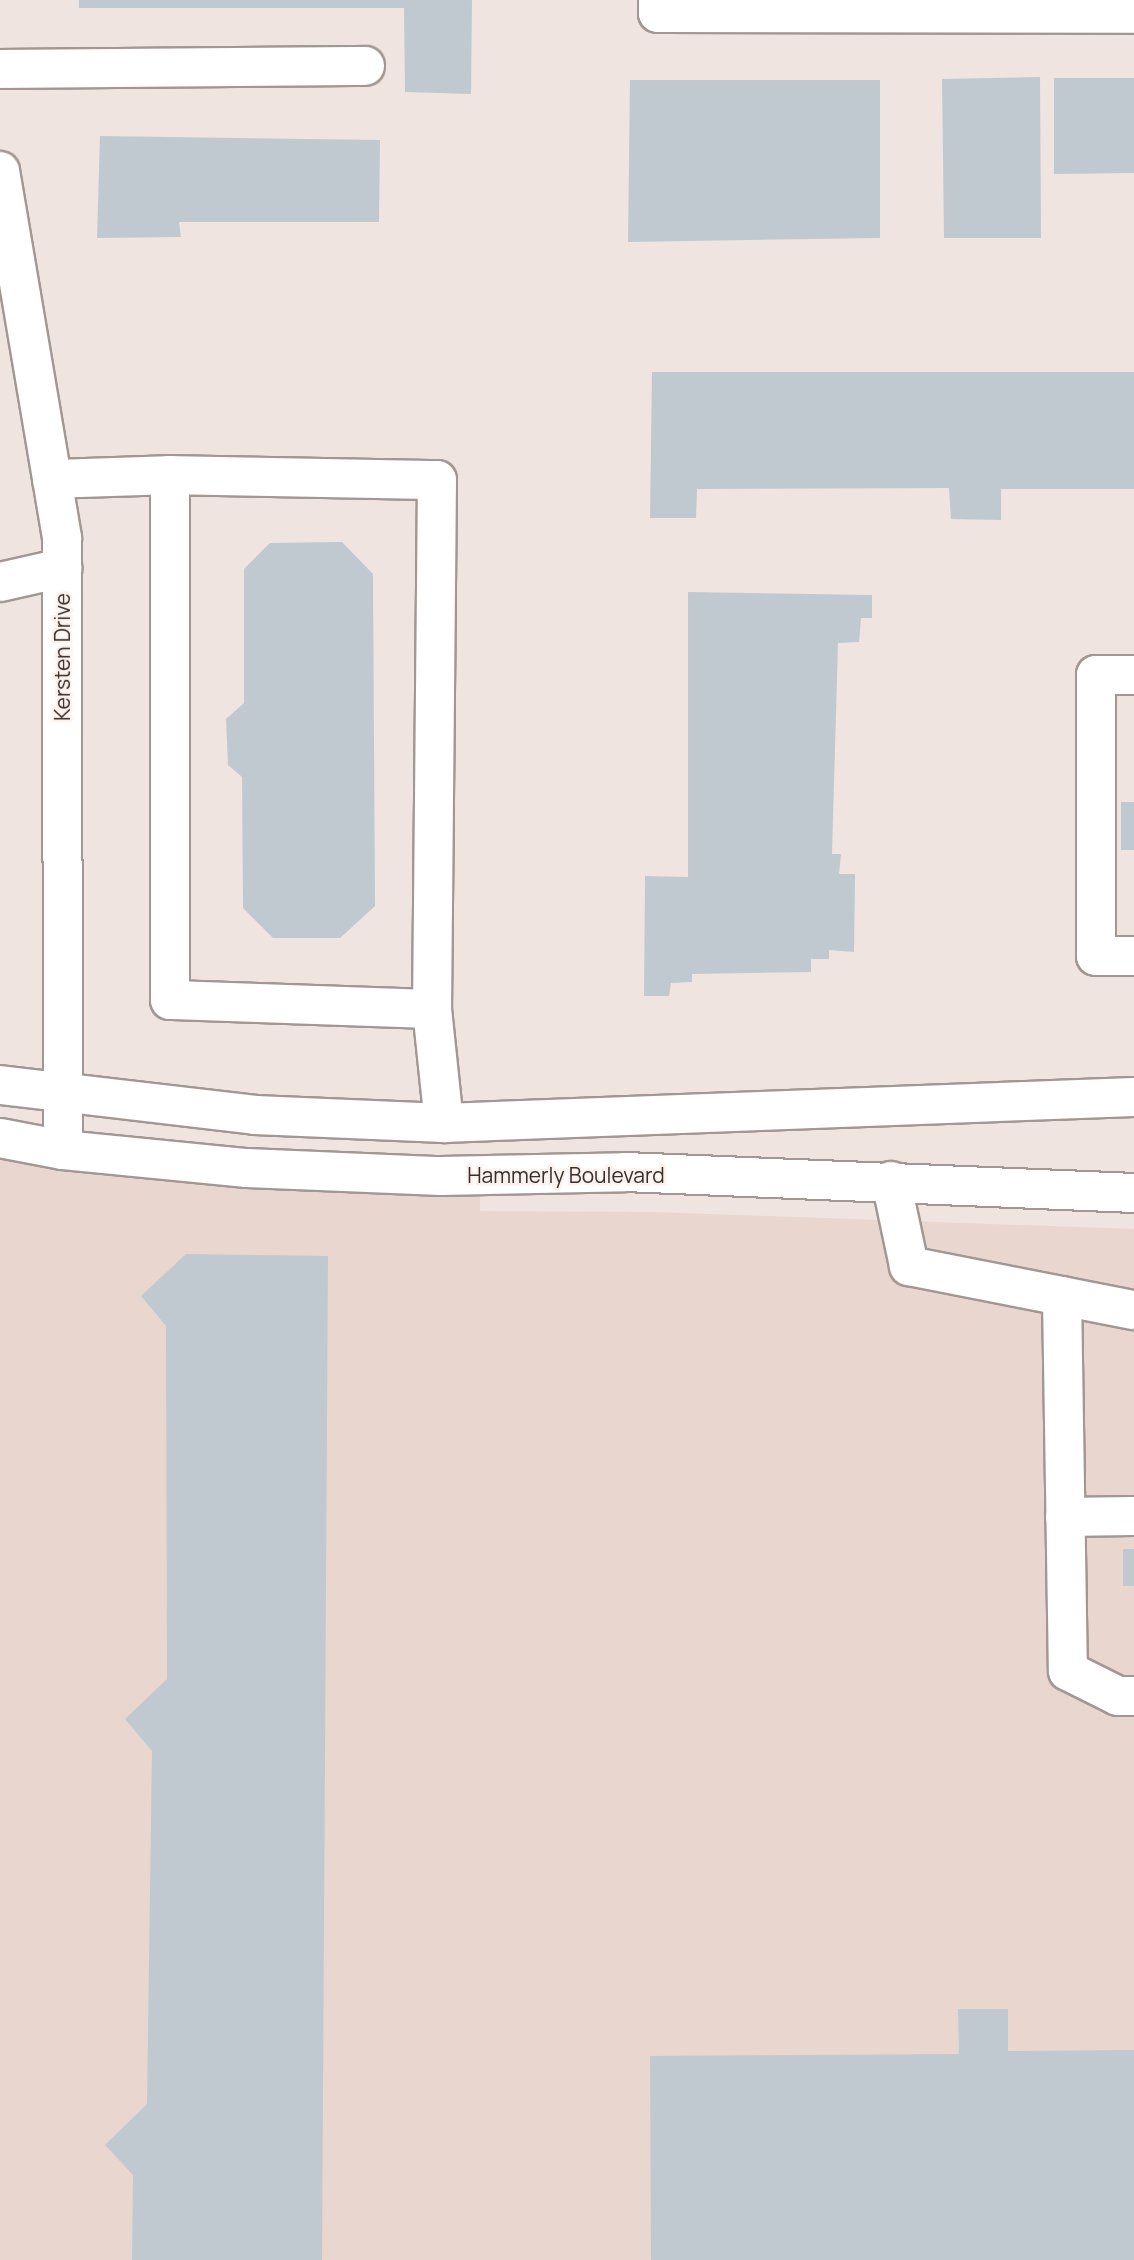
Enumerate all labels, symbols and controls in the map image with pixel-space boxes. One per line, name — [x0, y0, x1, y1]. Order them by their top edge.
street label: Kersten Drive — [49, 593, 75, 721]
street label: Hammerly Boulevard — [467, 1162, 665, 1188]

